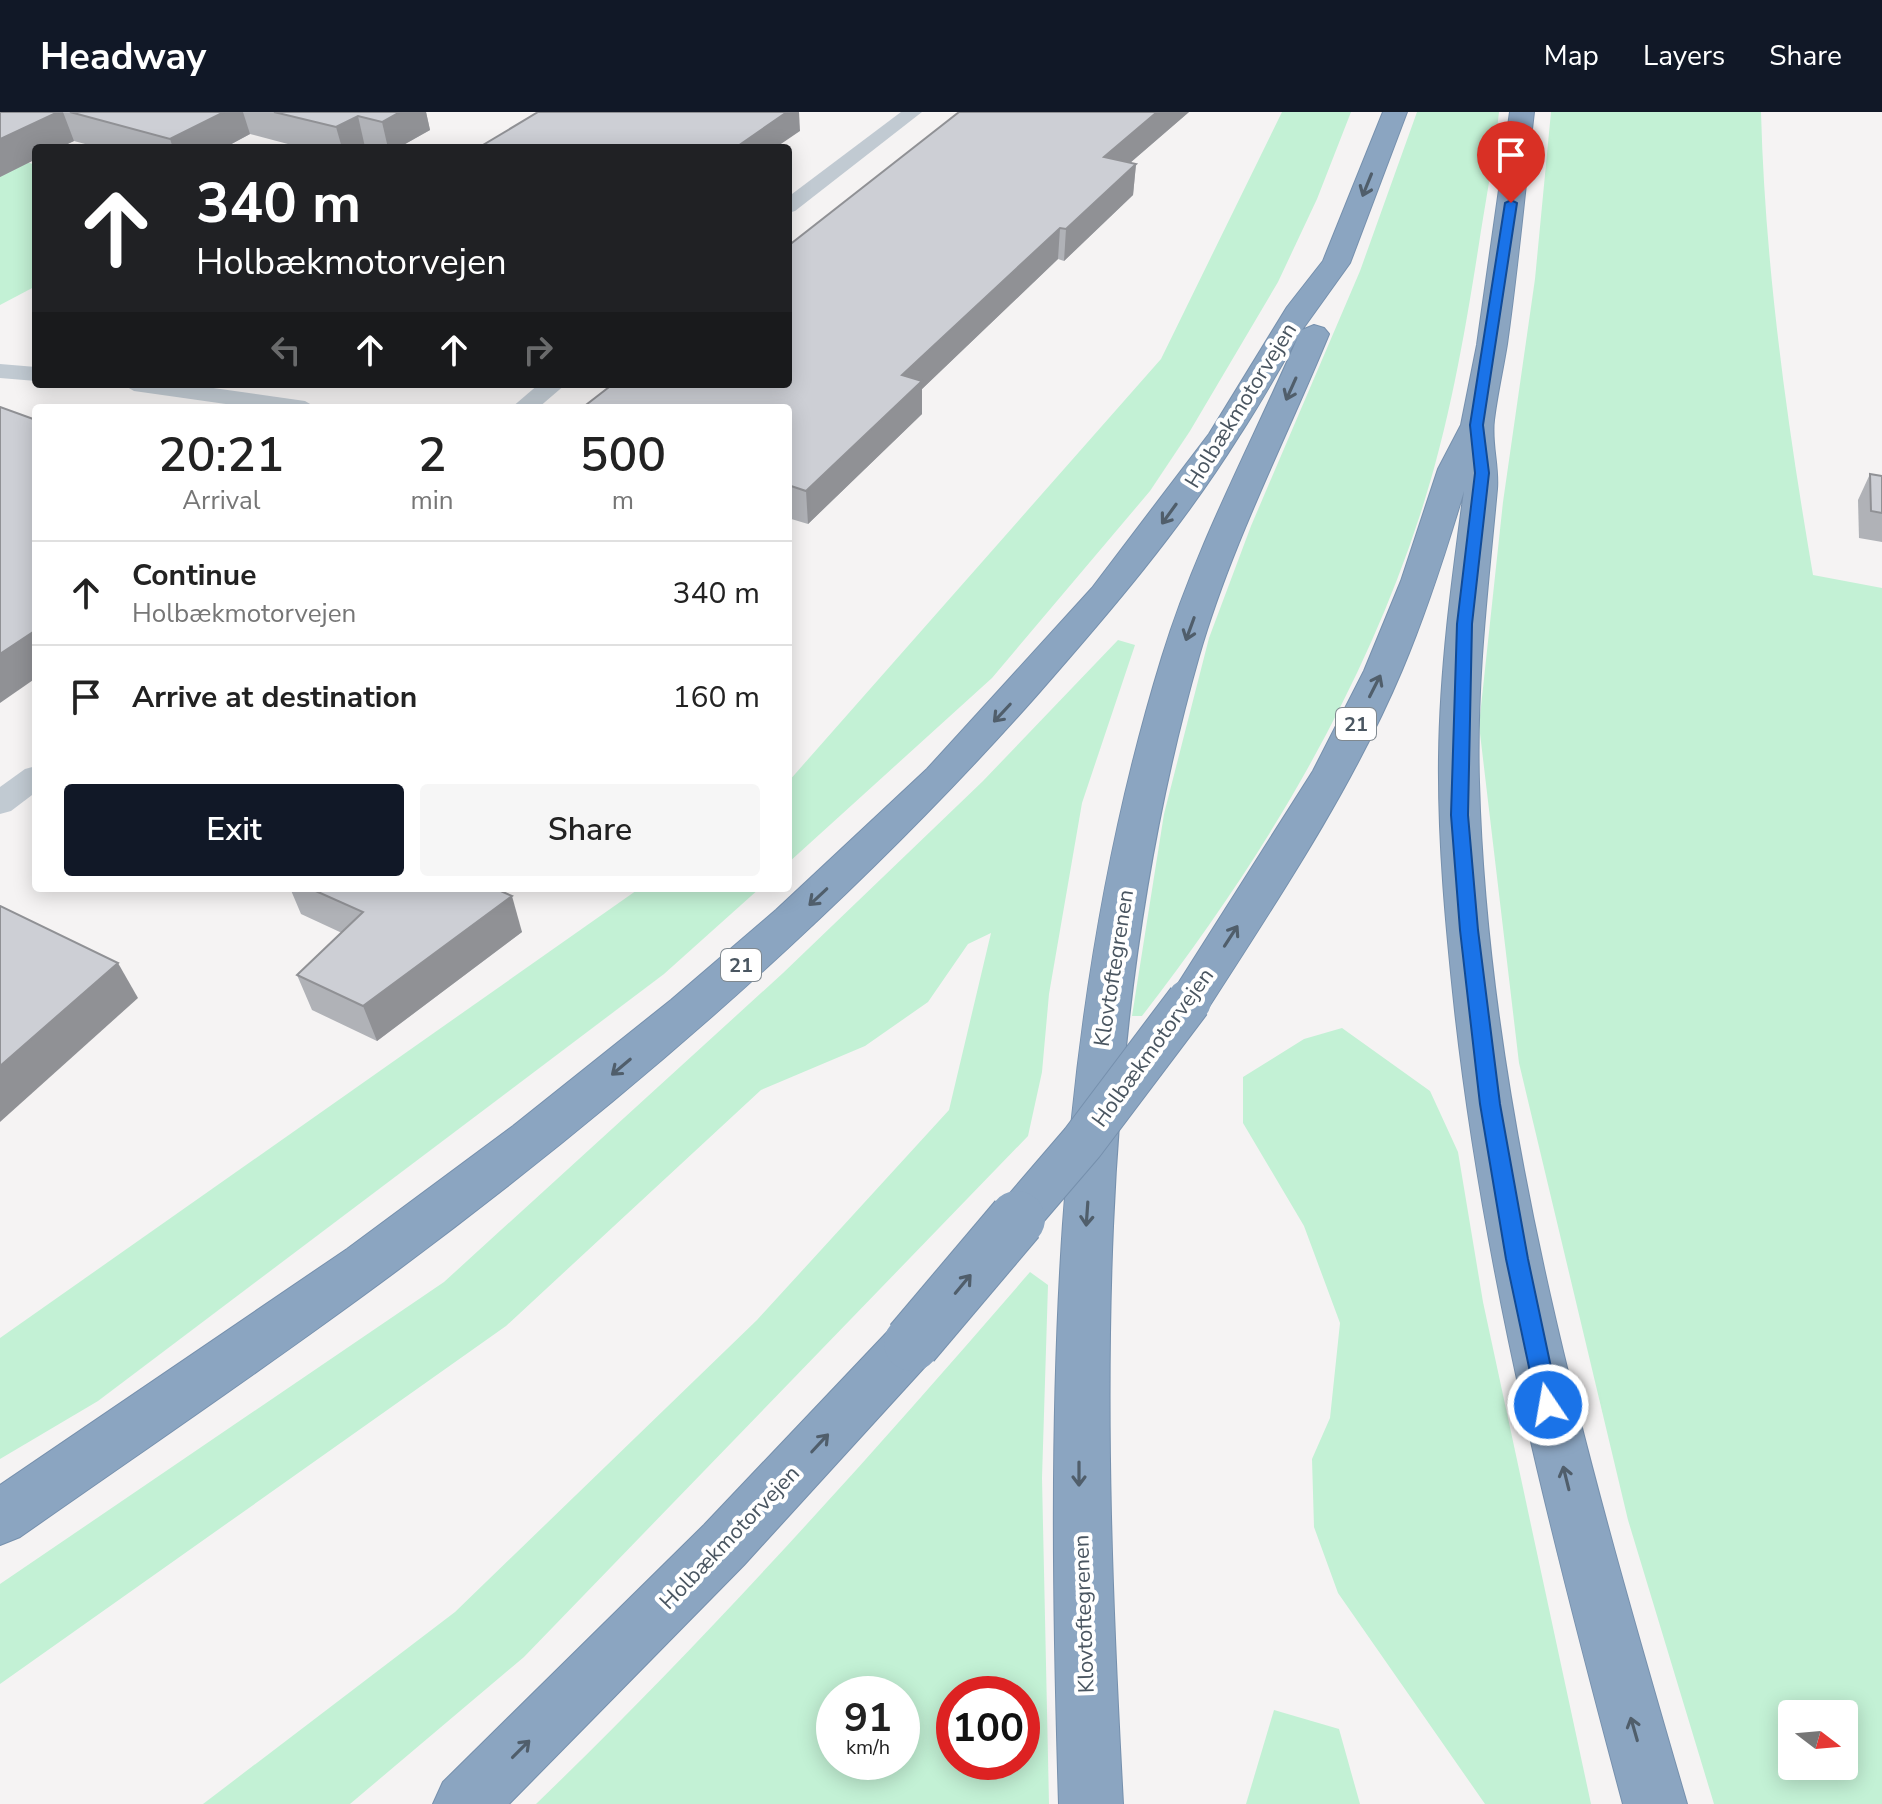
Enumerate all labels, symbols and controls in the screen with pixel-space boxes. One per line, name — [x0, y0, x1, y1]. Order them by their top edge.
text: Headway — [40, 31, 206, 82]
text: Map — [1544, 37, 1599, 75]
text: Layers — [1643, 37, 1725, 75]
text: Share — [1769, 37, 1842, 75]
pin — [1477, 121, 1545, 203]
icon: arrive — [1489, 133, 1533, 177]
text: 340 m — [196, 165, 361, 242]
one-way arrow — [1359, 172, 1373, 197]
icon: ahead — [64, 176, 168, 280]
text: Holbækmotorvejen — [196, 238, 507, 287]
street label: Holbækmotorvejen — [1178, 317, 1304, 494]
icon: left — [264, 328, 308, 372]
icon: ahead — [348, 328, 392, 372]
icon: ahead — [432, 328, 476, 372]
icon: right — [516, 328, 560, 372]
one-way arrow — [1282, 376, 1297, 401]
text: 20:21 — [158, 422, 285, 488]
text: 2 — [418, 422, 446, 488]
text: 500 — [580, 422, 666, 488]
text: Arrival — [182, 483, 260, 518]
text: min — [411, 483, 454, 518]
text: m — [612, 483, 634, 518]
one-way arrow — [1161, 503, 1178, 524]
text: Continue — [132, 555, 257, 596]
icon: ahead — [64, 571, 108, 615]
text: 340 m — [673, 573, 760, 614]
text: Holbækmotorvejen — [132, 596, 356, 631]
one-way arrow — [1182, 616, 1197, 641]
icon: arrive — [64, 675, 108, 719]
one-way arrow — [1368, 675, 1383, 699]
text: Arrive at destination — [132, 677, 417, 718]
text: 160 m — [673, 677, 760, 718]
one-way arrow — [992, 703, 1011, 723]
road number: 21 — [1336, 708, 1376, 740]
button: Exit — [64, 784, 404, 876]
button: Share — [420, 784, 760, 876]
one-way arrow — [808, 887, 828, 906]
street label: Klovtoftegrenen — [1087, 887, 1141, 1049]
one-way arrow — [1223, 925, 1240, 947]
road number: 21 — [721, 949, 761, 981]
street label: Holbækmotorvejen — [1085, 962, 1221, 1133]
one-way arrow — [612, 1058, 632, 1076]
one-way arrow — [1079, 1200, 1094, 1227]
one-way arrow — [954, 1274, 972, 1294]
position arrow — [1506, 1363, 1590, 1447]
one-way arrow — [810, 1433, 828, 1453]
street label: Holbækmotorvejen — [653, 1459, 806, 1616]
one-way arrow — [1071, 1460, 1087, 1487]
one-way arrow — [1558, 1465, 1573, 1491]
street label: Klovtoftegrenen — [1066, 1534, 1102, 1694]
speed limit sign: 100 — [936, 1676, 1040, 1780]
text: 91 — [844, 1691, 892, 1745]
north arrow — [1778, 1700, 1858, 1780]
map controls — [1778, 1700, 1858, 1780]
one-way arrow — [1625, 1717, 1640, 1742]
text: km/h — [846, 1734, 890, 1761]
one-way arrow — [511, 1739, 530, 1759]

